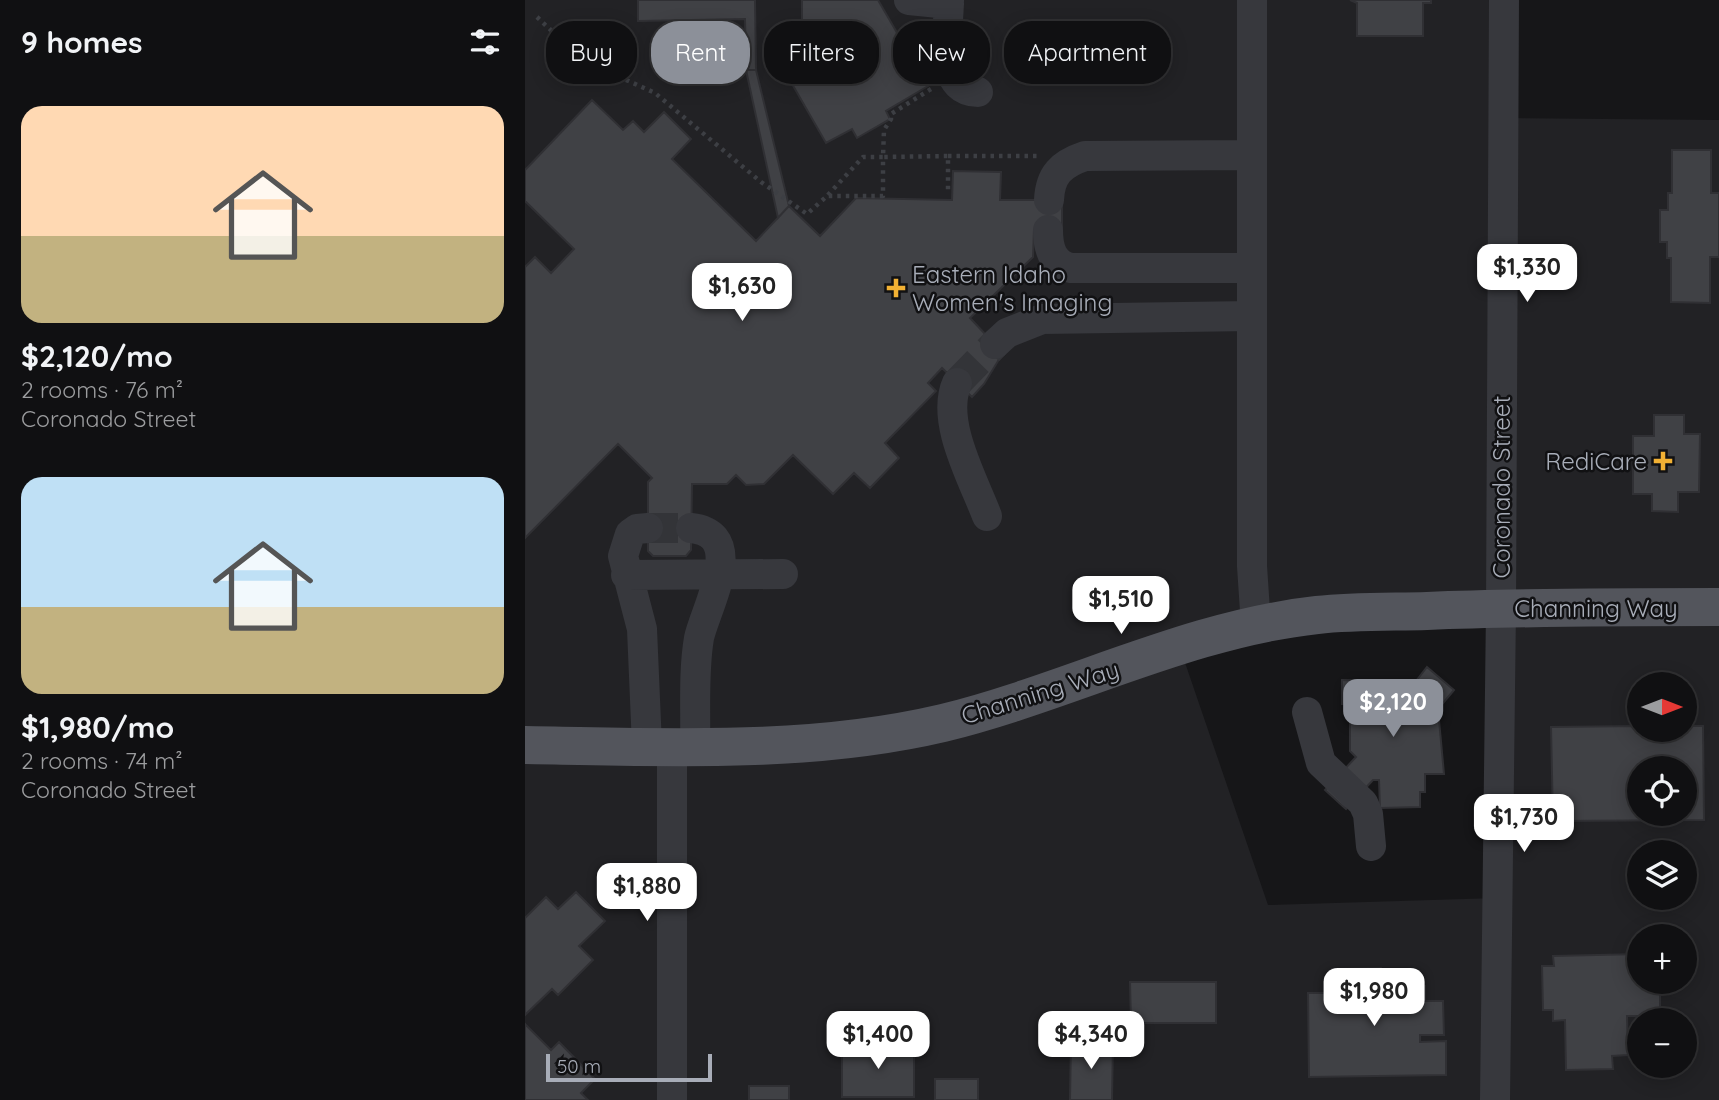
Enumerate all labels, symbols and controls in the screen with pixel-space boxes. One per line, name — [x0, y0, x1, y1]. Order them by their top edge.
chip: Buy — [546, 21, 637, 84]
chip: Rent — [651, 21, 750, 84]
chip: Filters — [764, 21, 879, 84]
chip: New — [893, 21, 990, 84]
chip: Apartment — [1004, 21, 1171, 84]
text: 9 homes — [21, 23, 143, 61]
icon: filters — [466, 23, 504, 61]
icon: home — [200, 152, 326, 278]
pin: $1,330 — [1470, 244, 1584, 304]
text: $1,330 — [1493, 252, 1561, 281]
place label: Eastern Idaho Women's Imaging — [912, 259, 1112, 317]
pin: $1,630 — [685, 264, 799, 323]
text: $1,630 — [708, 271, 776, 300]
marker: Eastern Idaho Women's Imaging — [886, 278, 906, 298]
text: $2,120/mo — [21, 337, 173, 375]
text: 2 rooms · 76 m² — [21, 375, 183, 404]
street label: Coronado Street — [1486, 396, 1516, 578]
text: Coronado Street — [21, 404, 196, 433]
place label: RediCare — [1545, 446, 1647, 476]
marker: RediCare — [1653, 451, 1673, 471]
icon: home — [200, 523, 326, 649]
pin: $1,510 — [1064, 576, 1178, 636]
text: $1,510 — [1088, 584, 1154, 613]
street label: Channing Way — [1514, 593, 1678, 623]
street label: Channing Way — [958, 654, 1122, 730]
north arrow — [1627, 672, 1697, 742]
map controls — [1627, 672, 1697, 1078]
pin: $2,120 — [1336, 680, 1450, 739]
text: $2,120 — [1359, 687, 1427, 716]
text: $1,980/mo — [21, 708, 174, 746]
text: 2 rooms · 74 m² — [21, 746, 183, 775]
button: locate — [1627, 756, 1697, 826]
text: Coronado Street — [21, 775, 196, 804]
pin: $1,730 — [1467, 794, 1581, 854]
text: $1,730 — [1490, 802, 1558, 831]
button: layers — [1627, 840, 1697, 910]
pin: $1,880 — [590, 864, 704, 923]
text: $1,880 — [613, 871, 681, 900]
button: + — [1627, 924, 1697, 994]
pin: $1,980 — [1317, 968, 1431, 1028]
text: $1,980 — [1340, 976, 1408, 1005]
button: − — [1627, 1008, 1697, 1078]
pin: $1,400 — [821, 1012, 935, 1071]
pin: $4,340 — [1034, 1012, 1148, 1071]
text: $1,400 — [843, 1019, 913, 1048]
text: $4,340 — [1054, 1019, 1128, 1048]
scale bar — [546, 1051, 712, 1083]
text: 50 m — [557, 1054, 601, 1078]

